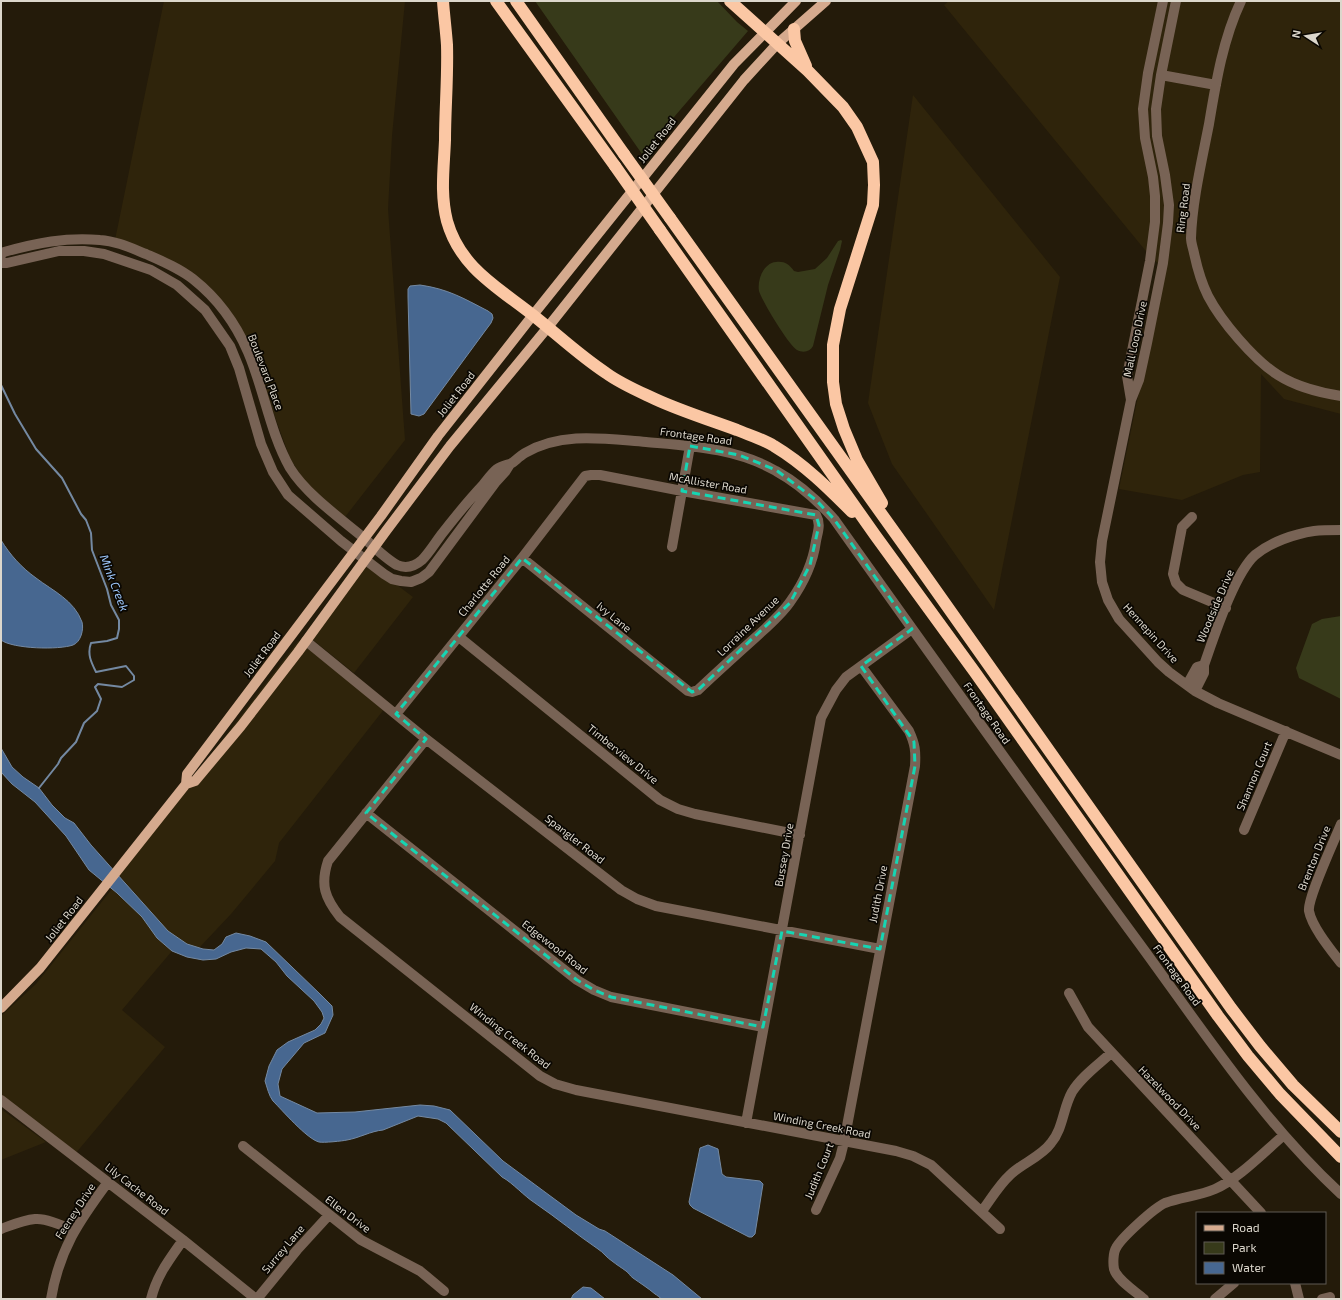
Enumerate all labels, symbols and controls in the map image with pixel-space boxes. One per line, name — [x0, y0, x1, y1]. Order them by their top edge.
north arrow — [1286, 16, 1326, 56]
text: N — [1289, 29, 1303, 39]
street label: Joliet Road — [635, 114, 678, 165]
street label: Ring Road — [1173, 182, 1192, 233]
street label: Mall Loop Drive — [1120, 300, 1149, 378]
street label: Boulevard Place — [246, 332, 287, 412]
street label: Joliet Road — [434, 368, 477, 419]
street label: Frontage Road — [659, 424, 733, 447]
street label: McAllister Road — [668, 469, 748, 496]
water label: Mink Creek — [98, 552, 132, 613]
street label: Charlotte Road — [455, 553, 512, 619]
street label: Woodside Drive — [1193, 567, 1236, 644]
street label: Lorraine Avenue — [714, 593, 781, 658]
street label: Ivy Lane — [594, 599, 634, 635]
street label: Hennepin Drive — [1121, 600, 1182, 665]
street label: Joliet Road — [240, 628, 283, 679]
street label: Frontage Road — [961, 679, 1014, 746]
street label: Timberview Drive — [585, 721, 661, 786]
street label: Shannon Court — [1233, 739, 1274, 812]
street label: Spangler Road — [543, 811, 608, 866]
street label: Bussey Drive — [772, 822, 796, 888]
street label: Brenton Drive — [1295, 823, 1332, 892]
street label: Judith Drive — [866, 864, 889, 924]
street label: Joliet Road — [42, 893, 85, 944]
street label: Edgewood Road — [520, 917, 591, 976]
street label: Frontage Road — [1151, 941, 1204, 1008]
street label: Winding Creek Road — [467, 1000, 553, 1071]
street label: Hazelwood Drive — [1136, 1063, 1204, 1133]
street label: Winding Creek Road — [772, 1109, 872, 1140]
street label: Judith Court — [801, 1141, 836, 1201]
street label: Lily Cache Road — [103, 1160, 172, 1217]
street label: Feeney Drive — [52, 1180, 98, 1241]
street label: Ellen Drive — [323, 1192, 374, 1235]
legend — [1196, 1212, 1326, 1284]
text: Road — [1232, 1220, 1260, 1234]
street label: Surrey Lane — [259, 1222, 307, 1275]
text: Park — [1232, 1240, 1257, 1254]
text: Water — [1232, 1260, 1266, 1274]

